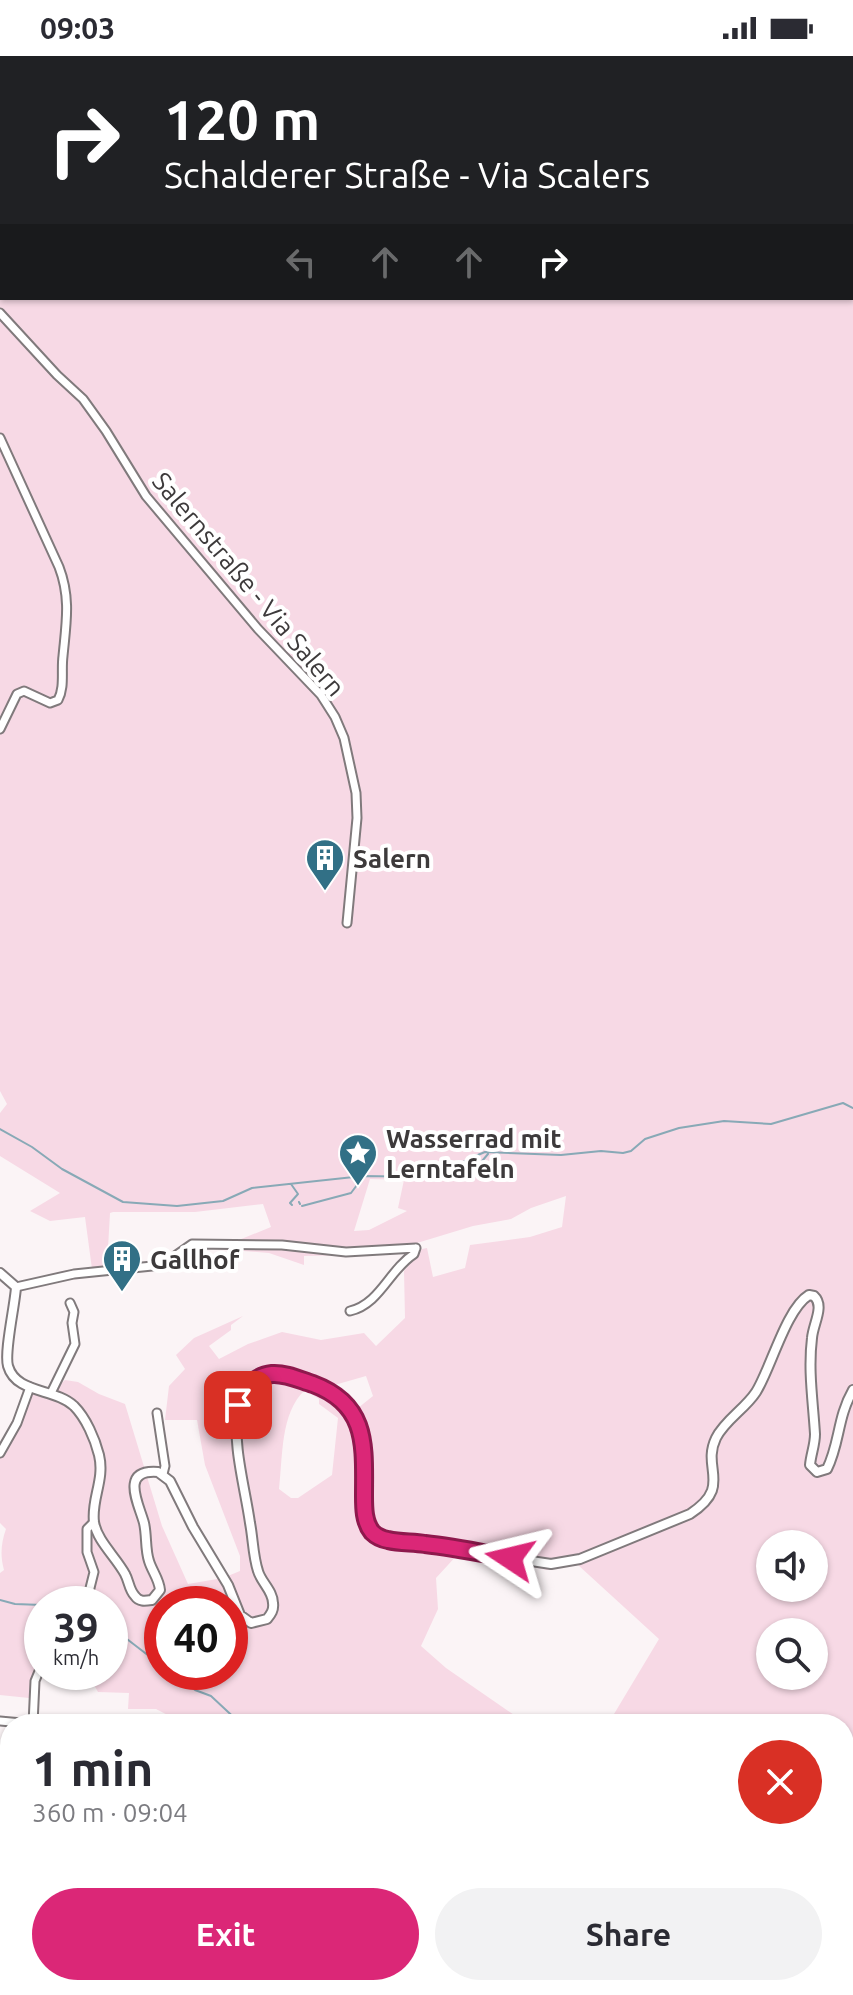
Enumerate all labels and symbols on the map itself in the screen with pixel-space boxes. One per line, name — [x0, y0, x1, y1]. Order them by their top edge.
street label: Salernstraße - Via Salern — [147, 466, 351, 702]
building icon: Salern — [304, 837, 346, 892]
place label: Salern — [353, 844, 431, 873]
place label: Wasserrad mit Lerntafeln — [386, 1124, 561, 1183]
place icon: Wasserrad mit Lerntafeln — [337, 1132, 379, 1187]
building icon: Gallhof — [101, 1238, 143, 1293]
place label: Gallhof — [150, 1245, 240, 1274]
pin — [204, 1371, 272, 1439]
position arrow — [468, 1516, 552, 1600]
speed limit sign: 40 — [144, 1586, 248, 1690]

